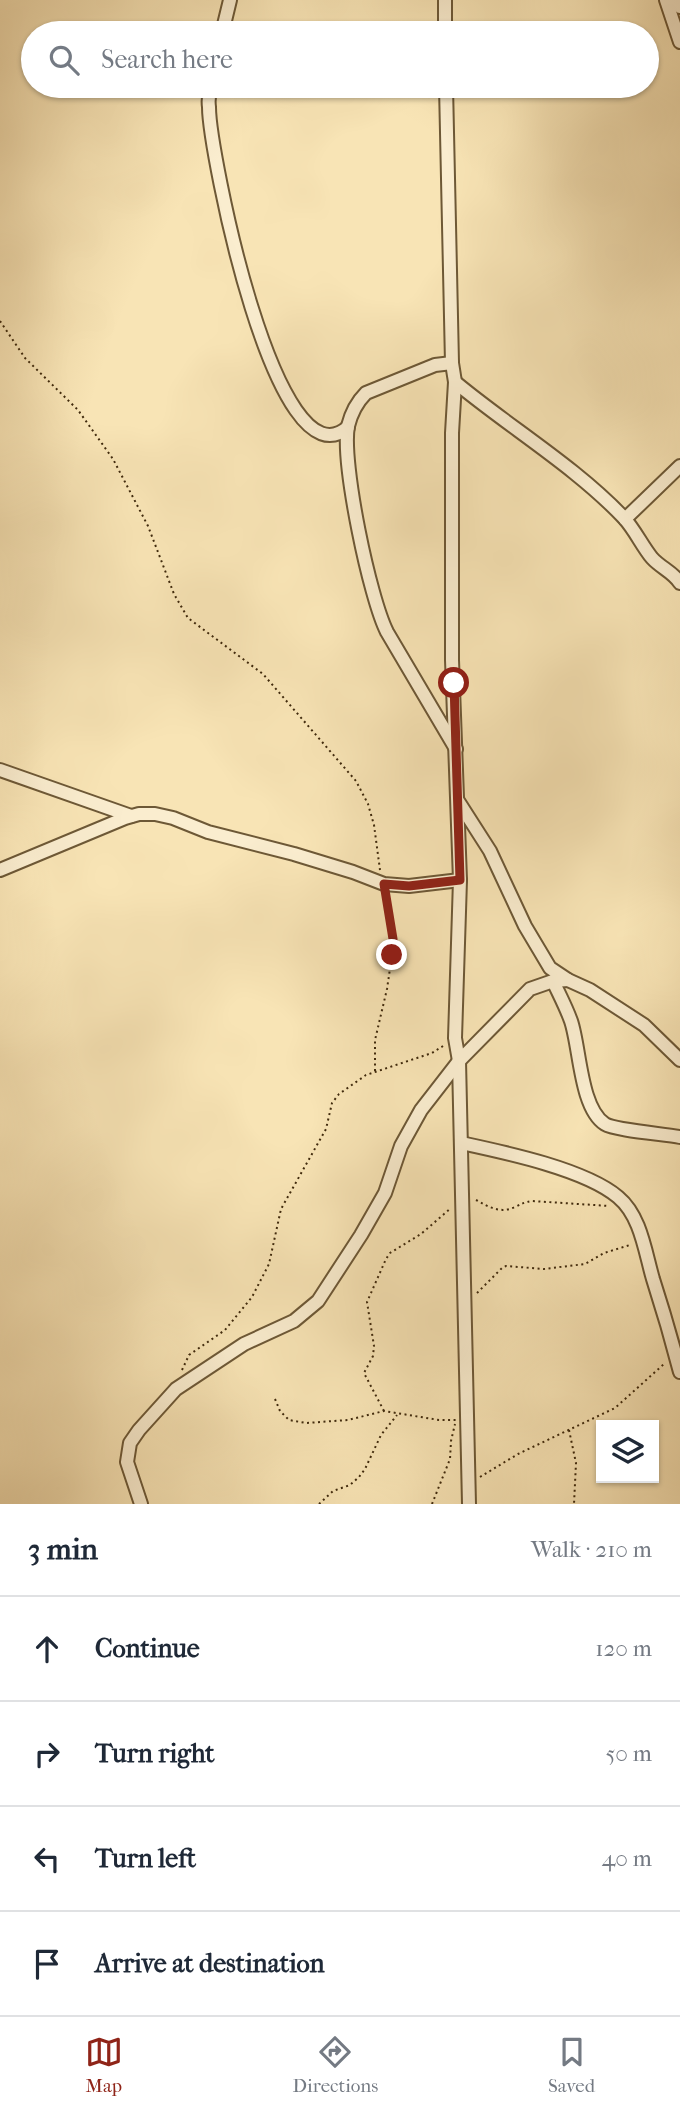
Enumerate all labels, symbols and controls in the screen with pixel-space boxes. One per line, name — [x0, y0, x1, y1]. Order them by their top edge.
search box — [21, 21, 659, 98]
icon: search — [45, 41, 83, 79]
text: Search here — [101, 44, 233, 75]
route start — [438, 667, 469, 698]
route end — [376, 939, 407, 970]
map controls — [596, 1420, 659, 1483]
button: layers — [596, 1420, 659, 1483]
text: 3 min — [28, 1532, 98, 1567]
text: Walk · 210 m — [531, 1536, 652, 1563]
icon: ahead — [28, 1630, 66, 1668]
text: Continue — [95, 1633, 200, 1664]
text: 120 m — [595, 1635, 652, 1662]
icon: right — [28, 1735, 66, 1773]
text: Turn right — [95, 1738, 215, 1769]
text: 50 m — [605, 1740, 652, 1767]
icon: left — [28, 1840, 66, 1878]
text: Turn left — [95, 1843, 196, 1874]
text: 40 m — [602, 1845, 652, 1872]
icon: arrive — [28, 1945, 66, 1983]
text: Arrive at destination — [95, 1948, 325, 1979]
tab: Map — [85, 2033, 123, 2097]
tab: Directions — [293, 2033, 378, 2097]
tab: Saved — [548, 2033, 595, 2097]

